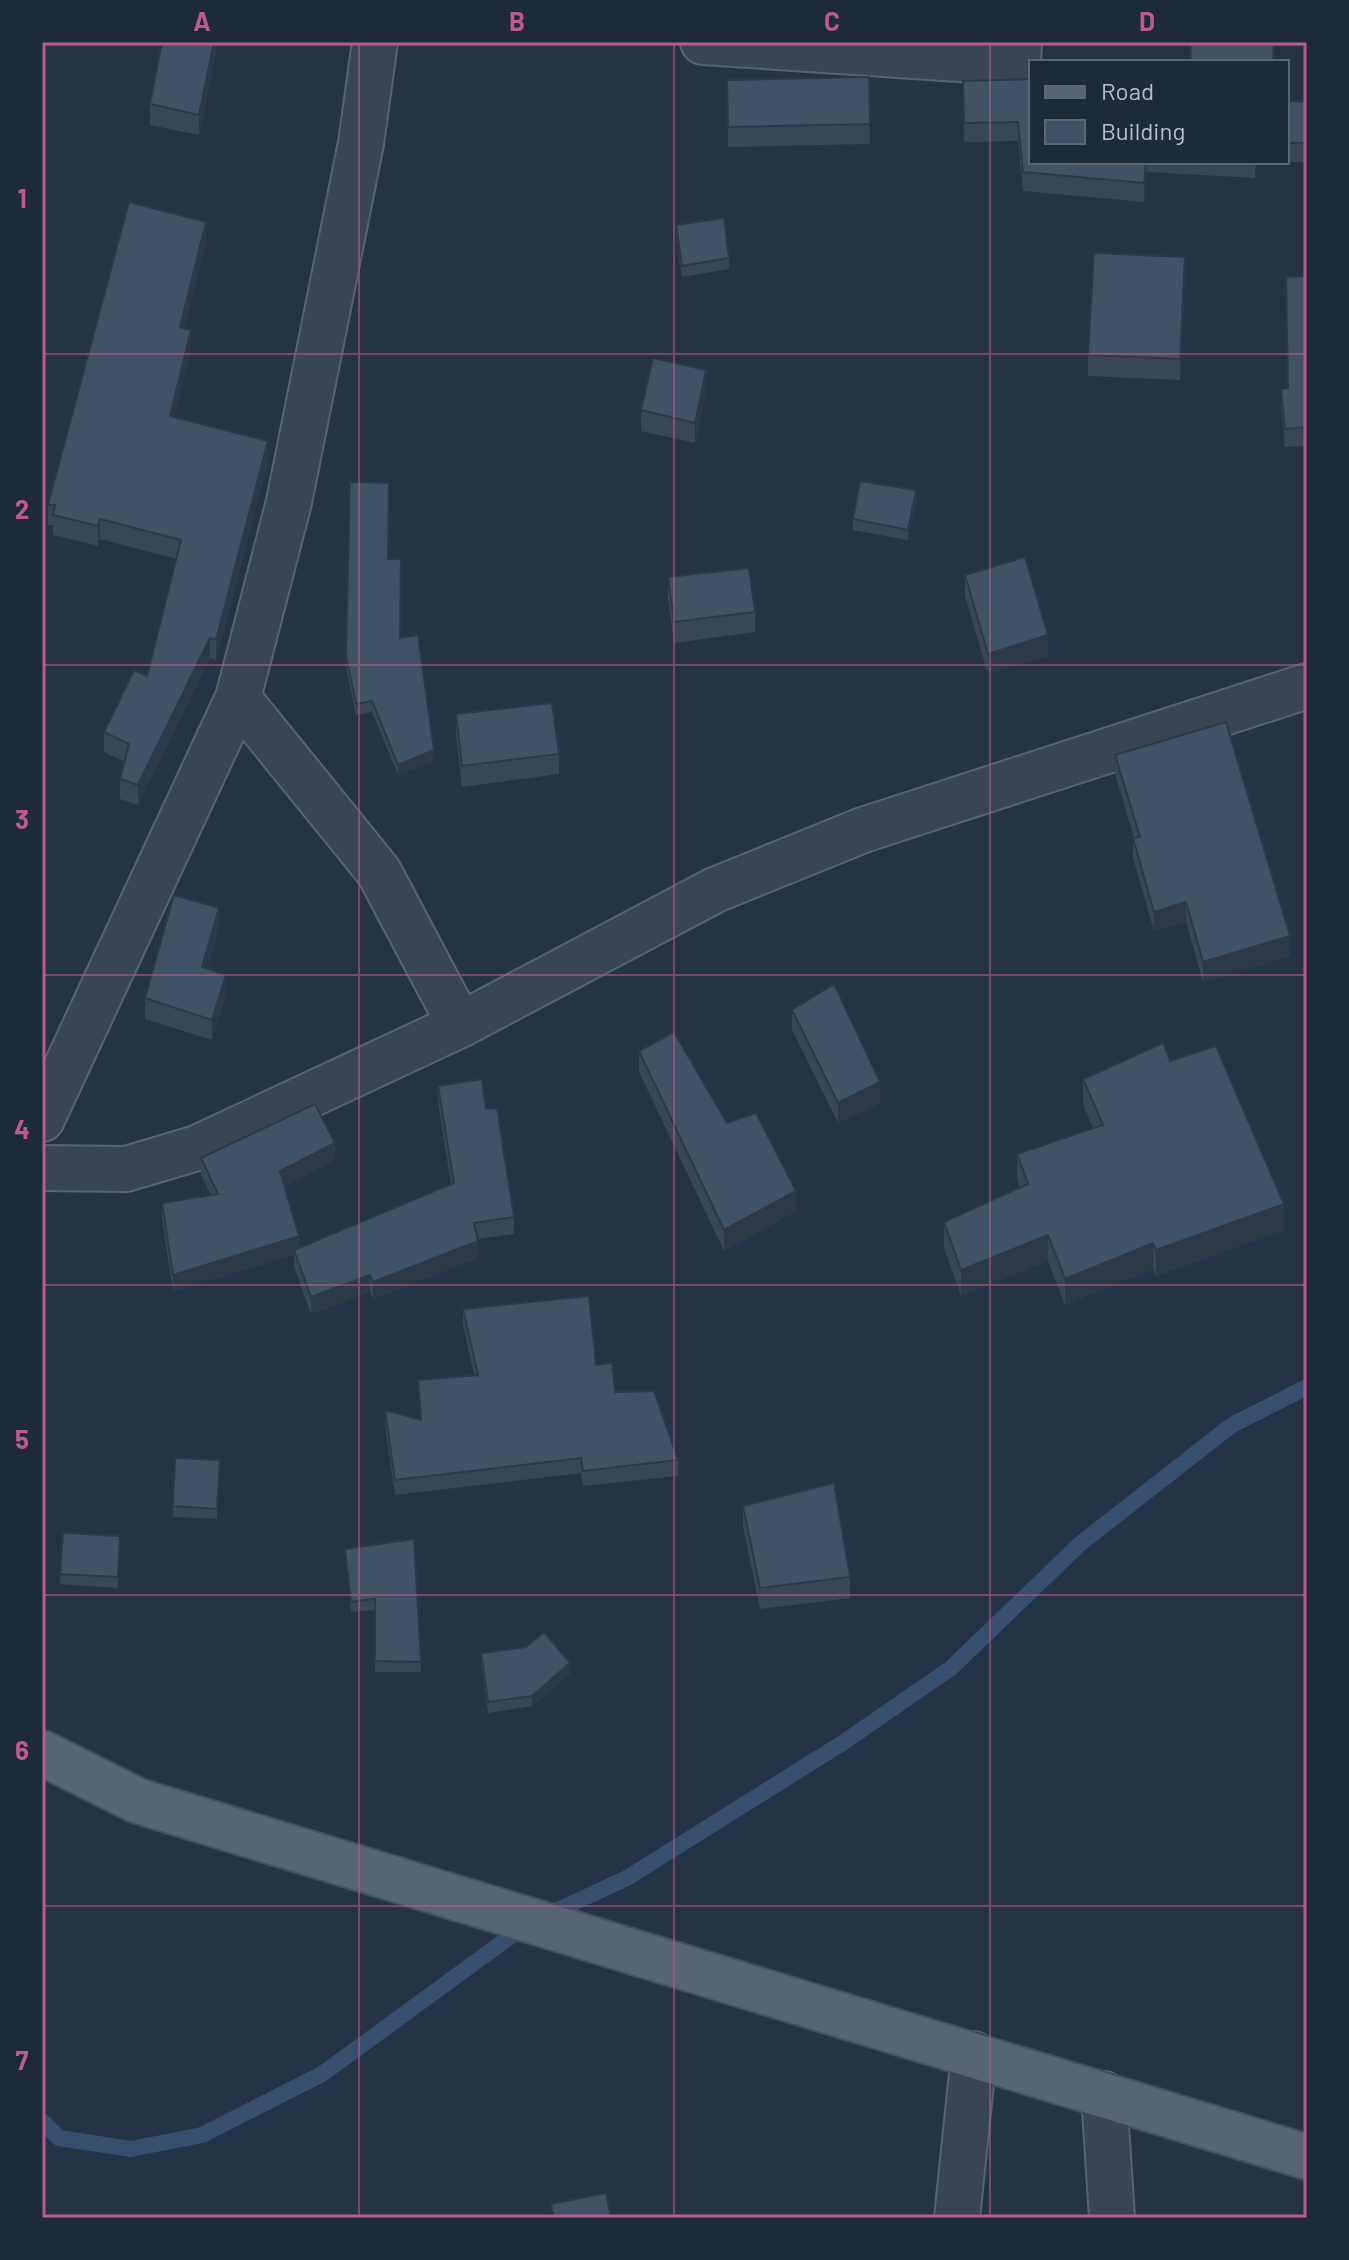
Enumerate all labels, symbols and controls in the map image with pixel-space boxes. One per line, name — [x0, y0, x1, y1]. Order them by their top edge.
text: A — [193, 5, 211, 36]
text: B — [509, 5, 525, 36]
text: C — [824, 5, 840, 36]
text: D — [1139, 5, 1155, 36]
legend — [1029, 60, 1289, 164]
text: Road — [1101, 76, 1154, 105]
text: Building — [1101, 116, 1185, 145]
text: 1 — [17, 182, 27, 213]
text: 2 — [15, 493, 29, 524]
text: 3 — [15, 803, 29, 834]
text: 4 — [14, 1113, 30, 1144]
text: 5 — [15, 1423, 29, 1454]
text: 6 — [15, 1734, 29, 1765]
text: 7 — [16, 2044, 29, 2075]

